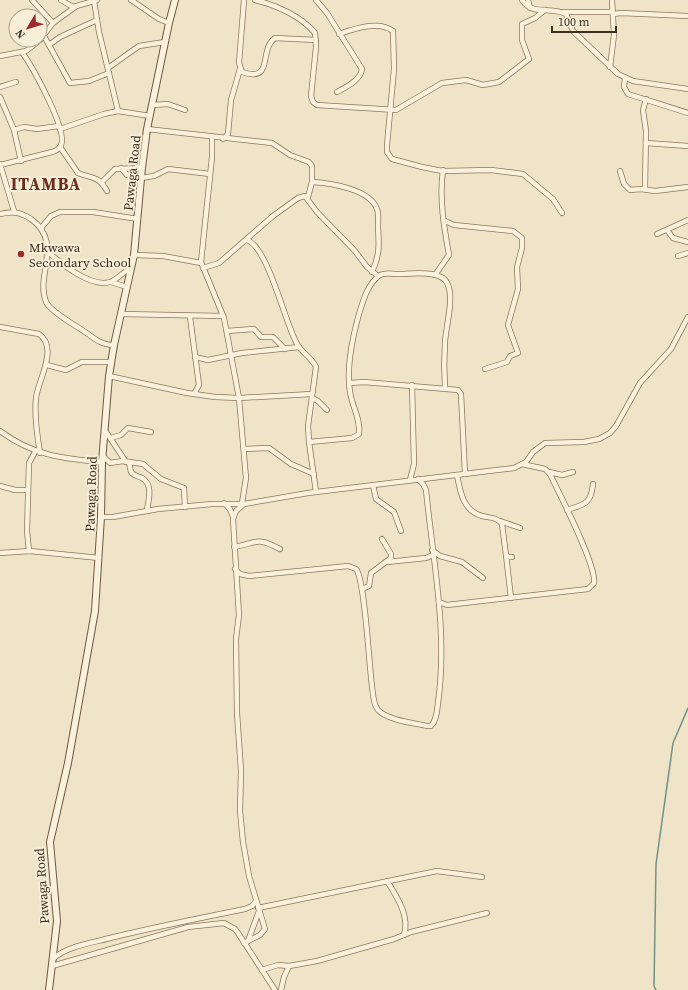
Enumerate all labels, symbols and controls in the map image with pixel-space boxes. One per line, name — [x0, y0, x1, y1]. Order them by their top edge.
north arrow — [8, 8, 48, 48]
scale bar — [552, 8, 616, 34]
text: 100 m — [558, 14, 590, 30]
text: N — [12, 26, 29, 42]
street label: Pawaga Road — [120, 134, 144, 212]
district label: ITAMBA — [11, 172, 81, 196]
place label: Mkwawa Secondary School — [29, 239, 132, 271]
marker: Mkwawa Secondary School — [16, 249, 26, 259]
street label: Pawaga Road — [81, 455, 101, 532]
street label: Pawaga Road — [31, 847, 53, 924]

